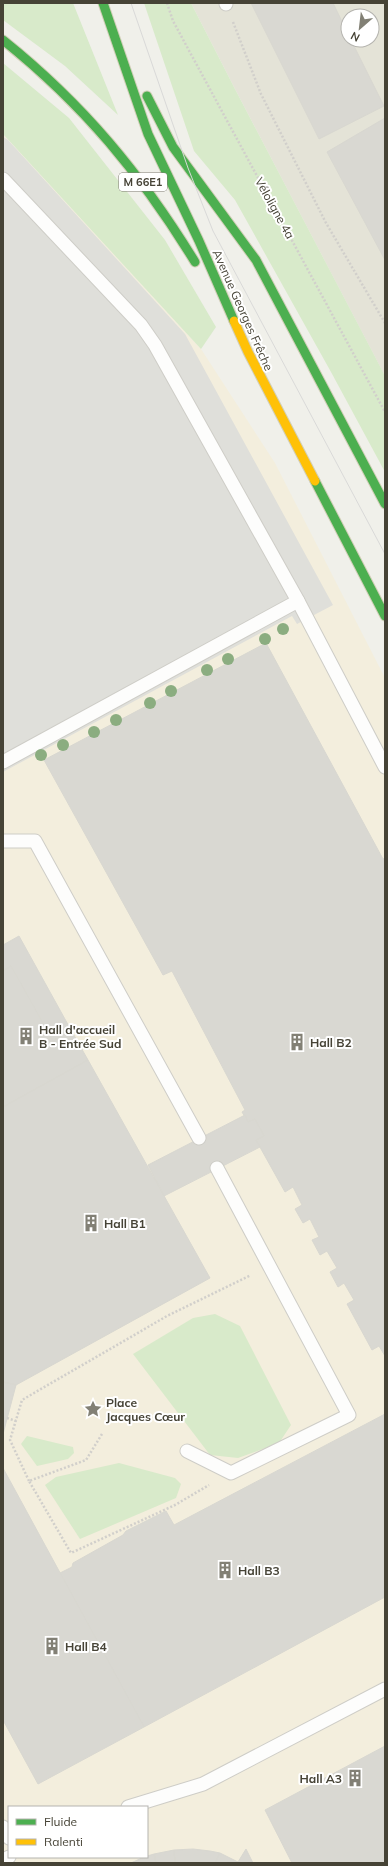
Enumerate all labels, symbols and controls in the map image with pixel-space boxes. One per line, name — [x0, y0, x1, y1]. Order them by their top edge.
north arrow — [340, 8, 380, 48]
text: N — [348, 29, 362, 45]
road number: M 66E1 — [119, 173, 167, 191]
street label: Véloligne 4a — [252, 175, 298, 241]
street label: Avenue Georges Frêche — [209, 247, 277, 373]
place label: Hall d'accueil B - Entrée Sud — [39, 1022, 121, 1051]
building icon: Hall d'accueil B - Entrée Sud — [16, 1026, 36, 1046]
building icon: Hall B2 — [287, 1032, 307, 1052]
place label: Hall B2 — [310, 1035, 352, 1050]
building icon: Hall B1 — [81, 1213, 101, 1233]
place label: Hall B1 — [104, 1216, 146, 1231]
place label: Place Jacques Cœur — [106, 1395, 185, 1424]
place icon: Place Jacques Cœur — [83, 1399, 103, 1419]
building icon: Hall B3 — [215, 1560, 235, 1580]
place label: Hall B3 — [238, 1563, 280, 1578]
building icon: Hall B4 — [42, 1636, 62, 1656]
place label: Hall B4 — [65, 1639, 107, 1654]
building icon: Hall A3 — [345, 1768, 365, 1788]
place label: Hall A3 — [300, 1771, 342, 1786]
legend — [8, 1806, 148, 1858]
text: Fluide — [44, 1814, 77, 1829]
text: Ralenti — [44, 1834, 83, 1849]

